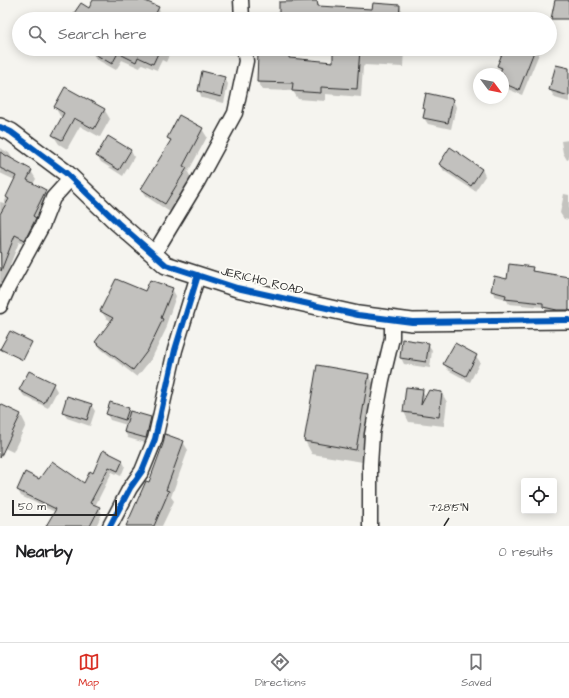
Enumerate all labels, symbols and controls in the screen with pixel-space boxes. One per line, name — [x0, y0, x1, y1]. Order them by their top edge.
search box — [12, 12, 557, 56]
icon: search — [26, 23, 48, 45]
text: Search here — [58, 24, 147, 45]
north arrow — [473, 68, 509, 104]
street label: JERICHO ROAD — [219, 263, 305, 300]
map controls — [521, 478, 557, 514]
button: locate — [521, 478, 557, 514]
scale bar — [12, 498, 117, 517]
text: 50 m — [18, 499, 46, 514]
text: 7°28'15"N — [429, 501, 469, 515]
text: Nearby — [16, 540, 73, 564]
text: 0 results — [498, 543, 553, 561]
tab: Map — [78, 651, 100, 690]
tab: Directions — [255, 651, 306, 690]
tab: Saved — [461, 651, 491, 690]

